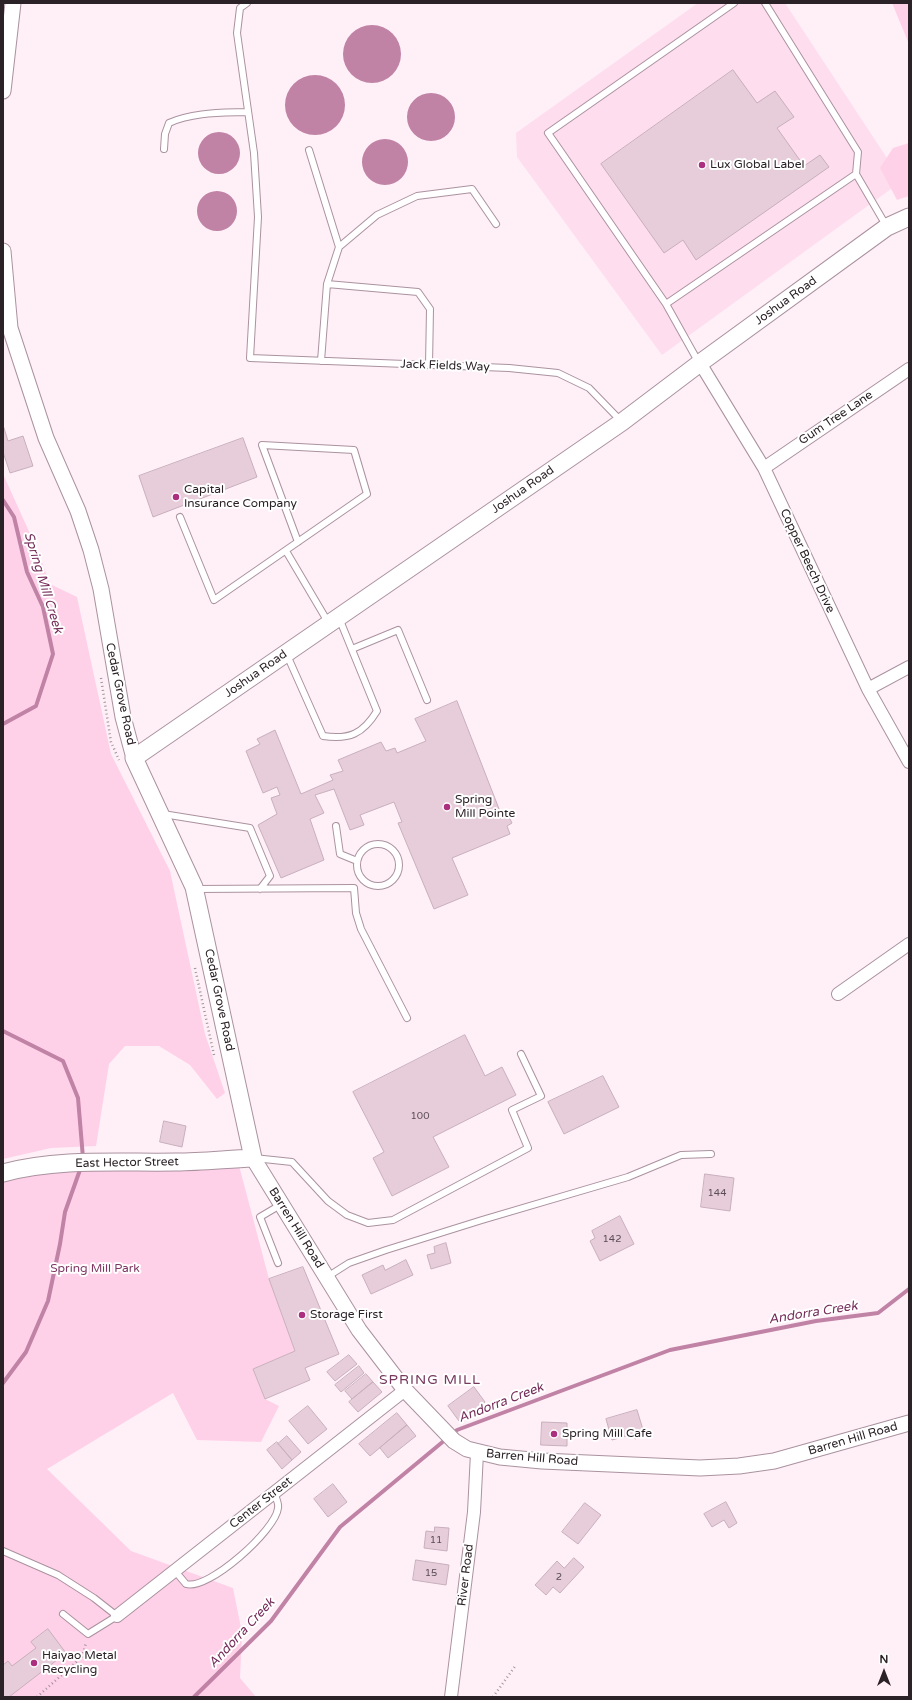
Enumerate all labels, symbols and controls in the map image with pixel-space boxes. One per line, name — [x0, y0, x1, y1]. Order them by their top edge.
place label: Lux Global Label — [710, 158, 804, 172]
marker: Lux Global Label — [697, 160, 707, 170]
street label: Joshua Road — [752, 274, 820, 328]
street label: Jack Fields Way — [400, 357, 490, 375]
street label: Gum Tree Lane — [796, 388, 876, 448]
street label: Joshua Road — [489, 463, 557, 517]
place label: Capital Insurance Company — [184, 483, 297, 511]
marker: Capital Insurance Company — [171, 492, 181, 502]
street label: Copper Beech Drive — [777, 507, 837, 615]
water label: Spring Mill Creek — [20, 531, 66, 635]
street label: Cedar Grove Road — [102, 642, 138, 746]
street label: Joshua Road — [222, 647, 290, 701]
place label: Spring Mill Pointe — [455, 793, 515, 821]
marker: Spring Mill Pointe — [442, 802, 452, 812]
street label: Cedar Grove Road — [201, 948, 237, 1052]
house number: 100 — [411, 1110, 429, 1122]
street label: East Hector Street — [75, 1155, 179, 1171]
street label: Barren Hill Road — [265, 1185, 327, 1271]
house number: 144 — [708, 1187, 726, 1199]
house number: 142 — [603, 1233, 621, 1245]
park label: Spring Mill Park — [50, 1262, 140, 1276]
water label: Andorra Creek — [767, 1298, 859, 1328]
place label: Storage First — [310, 1308, 383, 1322]
marker: Storage First — [297, 1310, 307, 1320]
district label: SPRING MILL — [379, 1372, 481, 1388]
water label: Andorra Creek — [456, 1380, 546, 1426]
street label: Barren Hill Road — [807, 1419, 899, 1459]
place label: Spring Mill Cafe — [562, 1427, 652, 1441]
marker: Spring Mill Cafe — [549, 1429, 559, 1439]
street label: Barren Hill Road — [485, 1447, 579, 1469]
street label: Center Street — [227, 1474, 295, 1532]
house number: 11 — [430, 1534, 442, 1546]
street label: River Road — [455, 1543, 477, 1607]
house number: 15 — [425, 1567, 437, 1579]
house number: 2 — [556, 1571, 562, 1583]
water label: Andorra Creek — [206, 1595, 278, 1671]
place label: Haiyao Metal Recycling — [42, 1649, 117, 1677]
north arrow — [864, 1652, 904, 1692]
text: N — [880, 1653, 888, 1666]
marker: Haiyao Metal Recycling — [29, 1658, 39, 1668]

